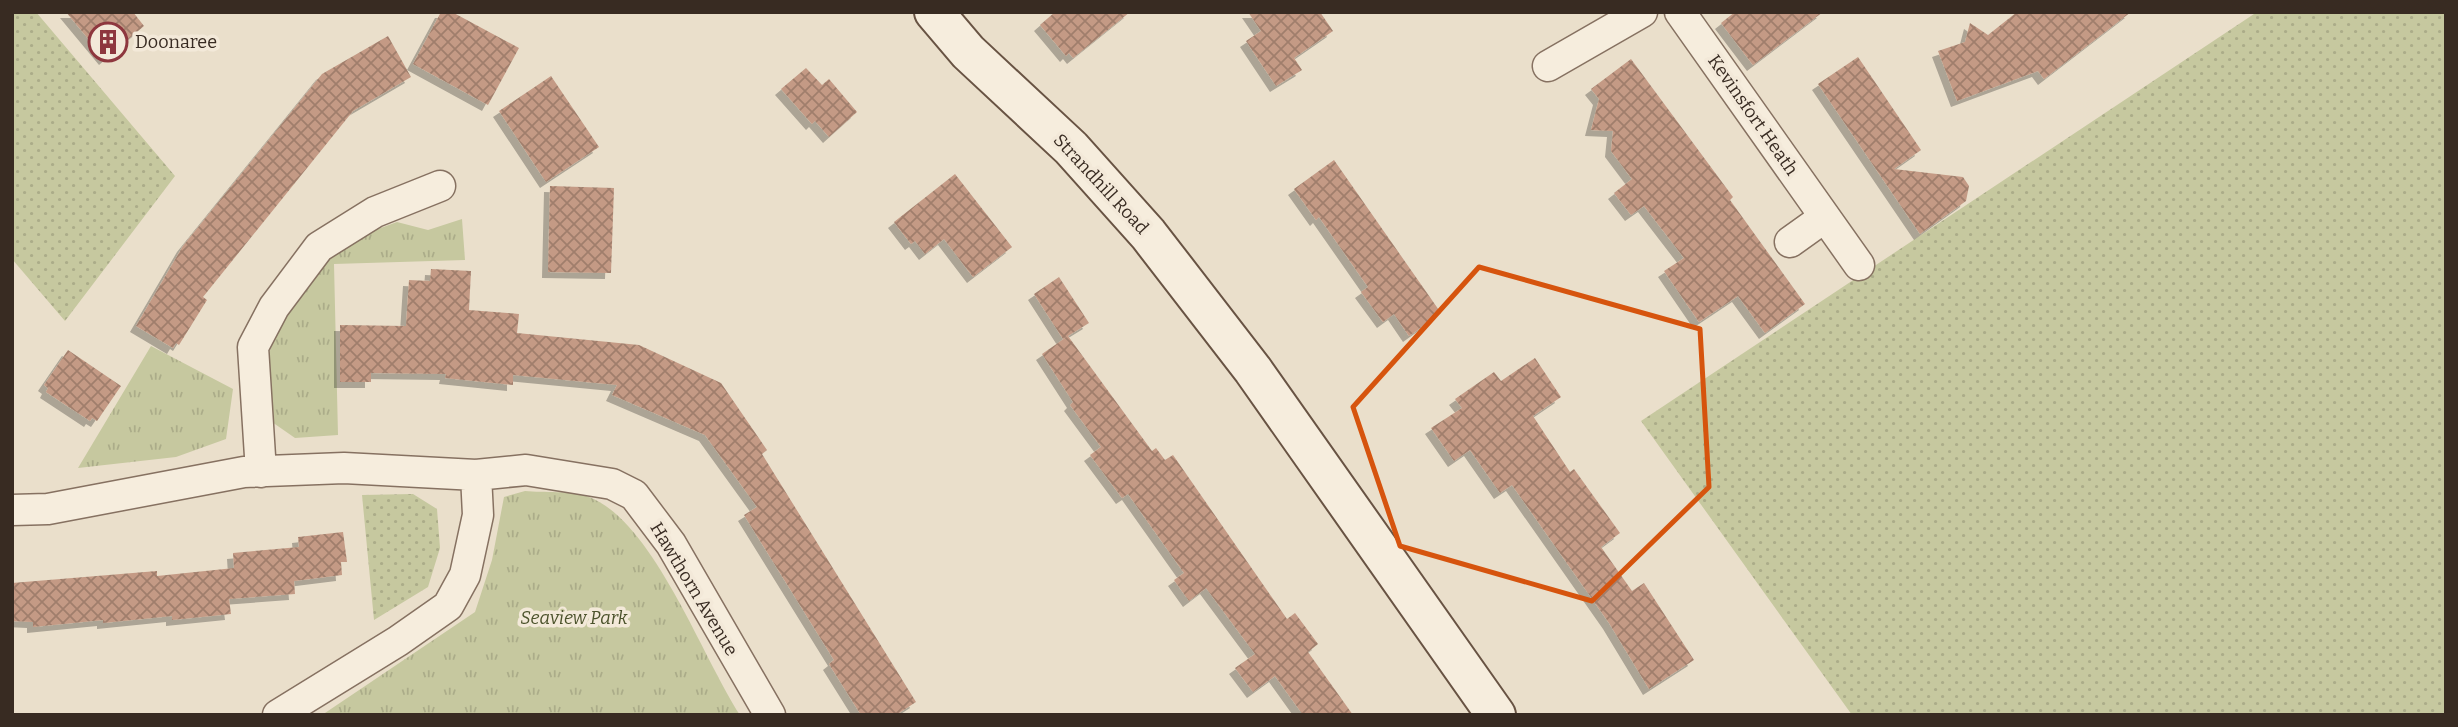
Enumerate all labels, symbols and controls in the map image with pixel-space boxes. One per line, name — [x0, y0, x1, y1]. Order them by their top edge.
building icon: Doonaree — [87, 21, 129, 63]
place label: Doonaree — [135, 31, 217, 53]
street label: Kevinsfort Heath — [1703, 51, 1803, 179]
street label: Strandhill Road — [1049, 129, 1153, 239]
street label: Hawthorn Avenue — [645, 518, 743, 660]
park label: Seaview Park — [520, 607, 628, 629]

